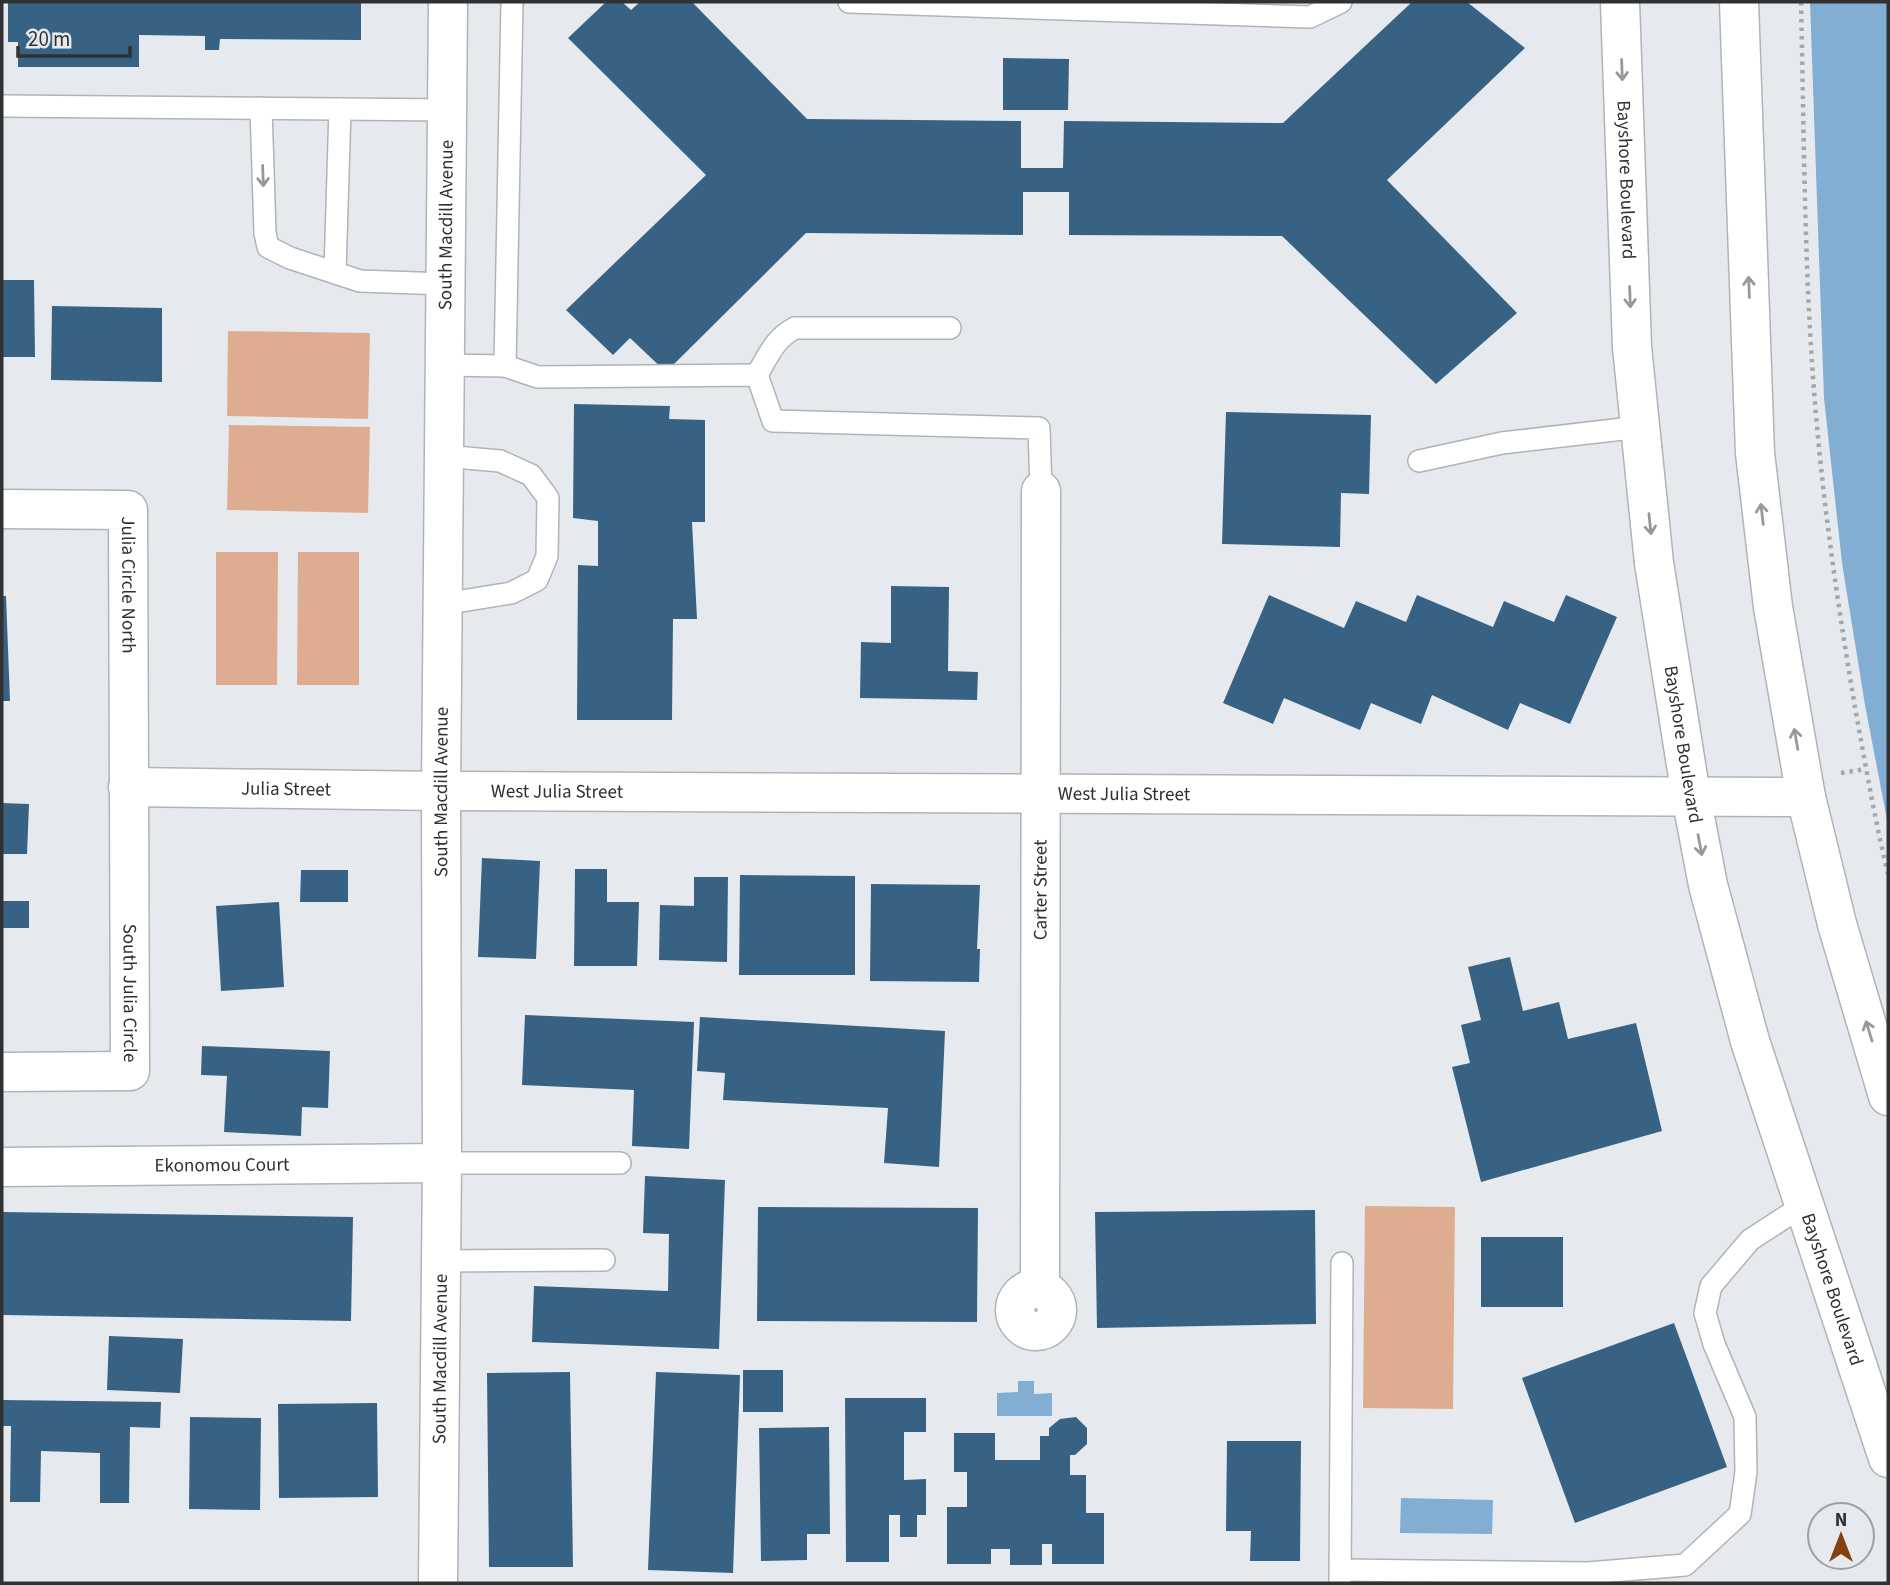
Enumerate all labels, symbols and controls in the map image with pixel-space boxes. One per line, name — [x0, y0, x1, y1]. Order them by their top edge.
scale bar — [18, 14, 130, 58]
text: 20 m — [28, 24, 70, 54]
one-way arrow — [1616, 58, 1629, 81]
street label: Bayshore Boulevard — [1610, 100, 1642, 260]
street label: South Macdill Avenue — [432, 140, 460, 310]
one-way arrow — [257, 164, 270, 187]
one-way arrow — [1743, 276, 1756, 299]
one-way arrow — [1624, 286, 1637, 309]
one-way arrow — [1755, 503, 1768, 526]
one-way arrow — [1644, 512, 1657, 535]
street label: Julia Circle North — [115, 516, 142, 654]
street label: Bayshore Boulevard — [1657, 664, 1709, 825]
street label: South Macdill Avenue — [427, 707, 455, 877]
one-way arrow — [1789, 728, 1802, 751]
street label: Julia Street — [241, 775, 332, 803]
street label: West Julia Street — [491, 778, 624, 805]
street label: West Julia Street — [1058, 780, 1191, 808]
one-way arrow — [1694, 833, 1708, 856]
street label: Carter Street — [1027, 839, 1054, 940]
street label: South Julia Circle — [116, 924, 143, 1062]
one-way arrow — [1861, 1020, 1874, 1042]
street label: Ekonomou Court — [154, 1151, 290, 1179]
street label: Bayshore Boulevard — [1794, 1210, 1870, 1369]
street label: South Macdill Avenue — [426, 1274, 454, 1444]
north arrow — [1806, 1501, 1876, 1571]
text: N — [1835, 1507, 1847, 1534]

